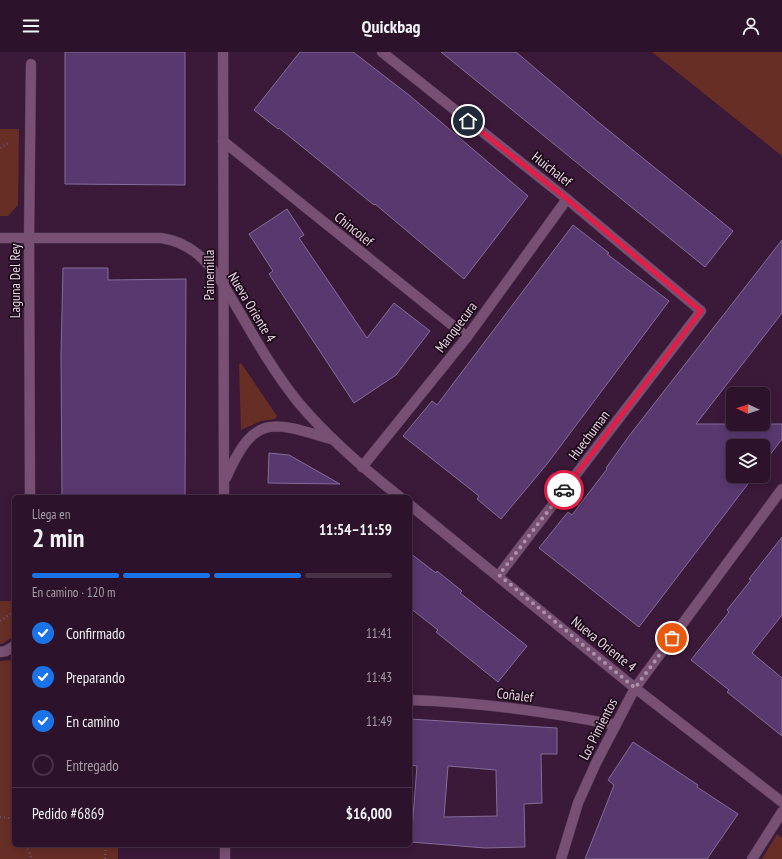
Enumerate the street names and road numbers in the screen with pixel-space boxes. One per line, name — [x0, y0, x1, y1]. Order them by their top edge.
street label: Huichalef — [528, 148, 576, 190]
street label: Chincolef — [331, 208, 378, 250]
street label: Laguna Del Rey — [6, 243, 24, 318]
street label: Painemilla — [200, 250, 218, 300]
street label: Nueva Oriente 4 — [224, 269, 280, 346]
street label: Manquecura — [431, 298, 481, 356]
street label: Huechuman — [565, 407, 613, 463]
street label: Nueva Oriente 4 — [568, 612, 641, 676]
street label: Coñalef — [496, 684, 535, 706]
street label: Los Pimientos — [575, 695, 621, 763]

